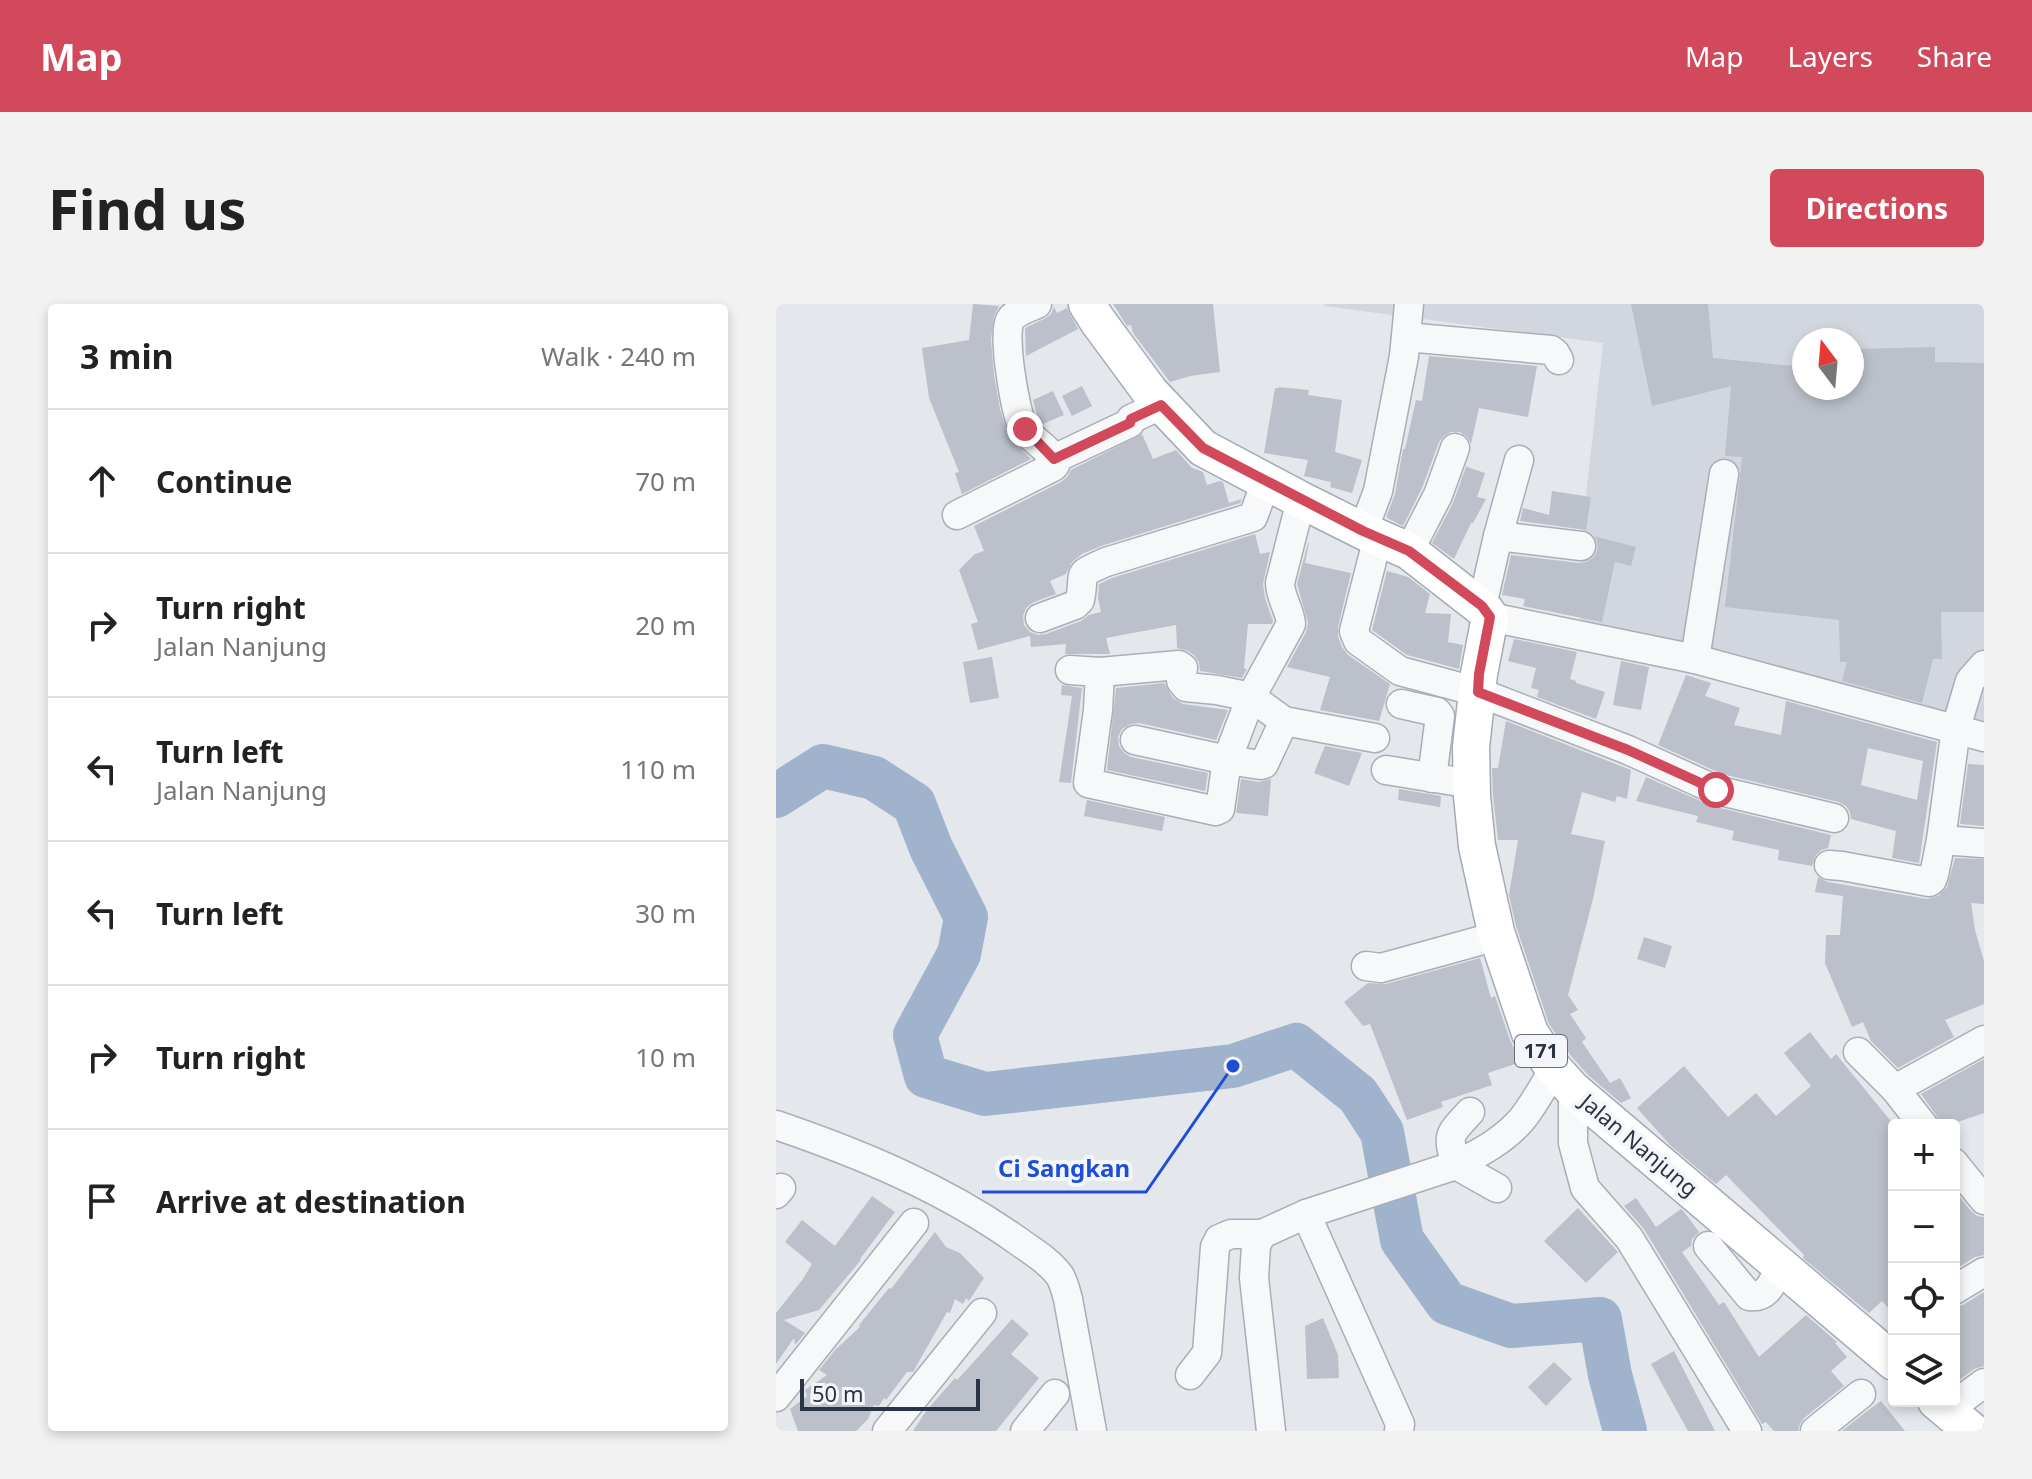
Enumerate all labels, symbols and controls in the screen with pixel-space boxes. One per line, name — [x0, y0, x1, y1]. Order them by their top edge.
text: Map — [40, 30, 123, 82]
text: Map — [1685, 37, 1743, 75]
text: Layers — [1787, 37, 1873, 75]
text: Share — [1917, 37, 1992, 75]
button: Directions — [1770, 169, 1984, 247]
text: Find us — [48, 170, 246, 246]
north arrow — [1792, 328, 1864, 400]
text: 3 min — [80, 333, 174, 379]
text: Walk · 240 m — [541, 338, 696, 374]
route end — [1007, 411, 1043, 447]
icon: ahead — [80, 459, 124, 503]
text: Continue — [156, 461, 292, 502]
text: 70 m — [635, 463, 696, 499]
text: Turn right — [156, 587, 306, 628]
icon: right — [80, 603, 124, 647]
text: 20 m — [635, 607, 696, 643]
text: Jalan Nanjung — [156, 628, 327, 664]
text: Turn left — [156, 731, 284, 772]
icon: left — [80, 747, 124, 791]
text: 110 m — [620, 751, 696, 787]
text: Jalan Nanjung — [156, 772, 327, 808]
route start — [1698, 772, 1734, 808]
icon: left — [80, 891, 124, 935]
text: Turn left — [156, 893, 284, 934]
text: 30 m — [635, 895, 696, 931]
icon: right — [80, 1035, 124, 1079]
road number: 171 — [1515, 1035, 1567, 1067]
text: Turn right — [156, 1037, 306, 1078]
text: 10 m — [635, 1039, 696, 1075]
street label: Jalan Nanjung — [1573, 1085, 1705, 1202]
map controls — [1888, 1119, 1960, 1407]
button: + — [1888, 1119, 1960, 1191]
callout: Ci Sangkan — [982, 1144, 1146, 1192]
text: Ci Sangkan — [998, 1151, 1130, 1184]
icon: arrive — [80, 1179, 124, 1223]
text: Arrive at destination — [156, 1181, 466, 1222]
button: − — [1888, 1191, 1960, 1263]
button: locate — [1888, 1263, 1960, 1335]
button: layers — [1888, 1335, 1960, 1407]
scale bar — [800, 1375, 980, 1411]
text: 50 m — [812, 1378, 863, 1408]

